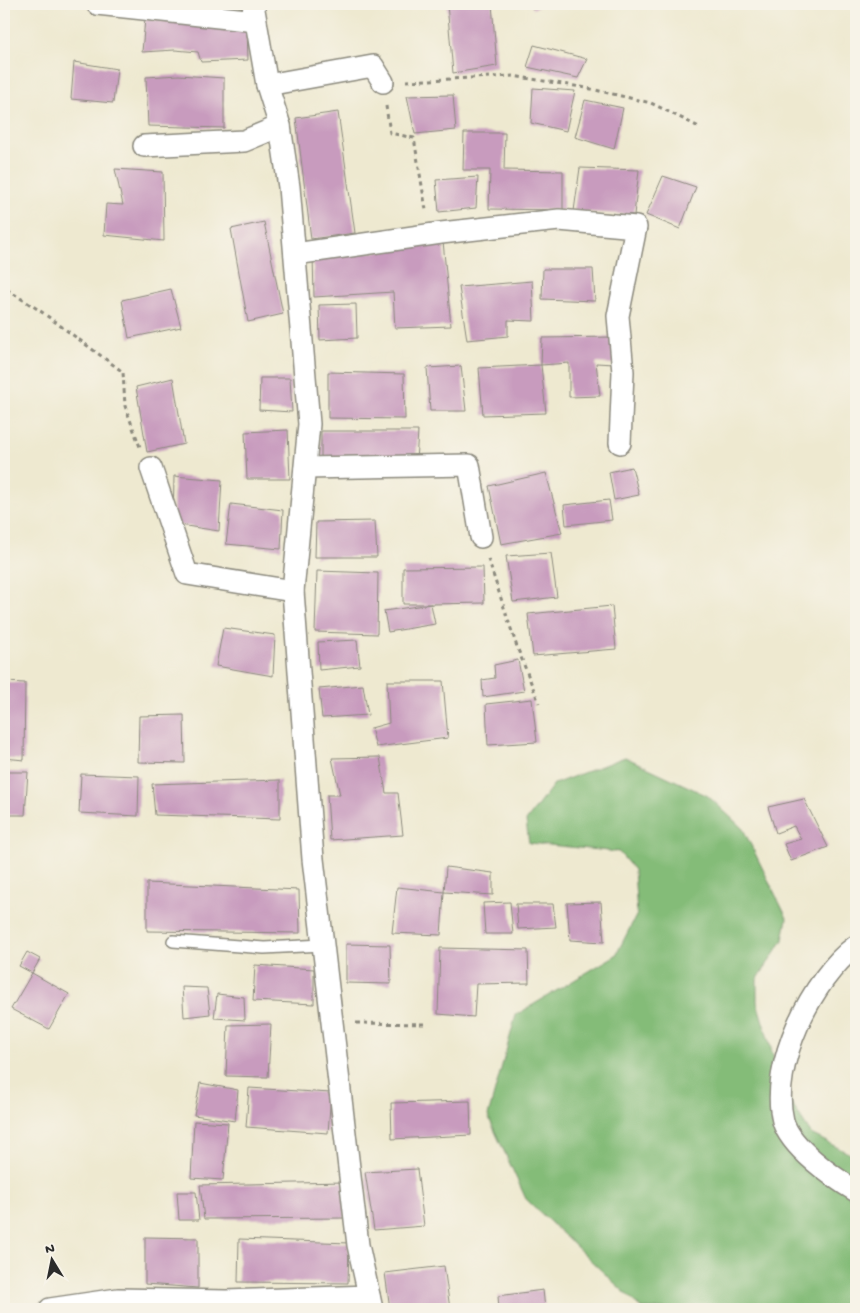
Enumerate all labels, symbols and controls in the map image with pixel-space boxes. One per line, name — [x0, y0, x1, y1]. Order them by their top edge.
north arrow — [28, 1236, 78, 1286]
text: N — [44, 1240, 56, 1259]

